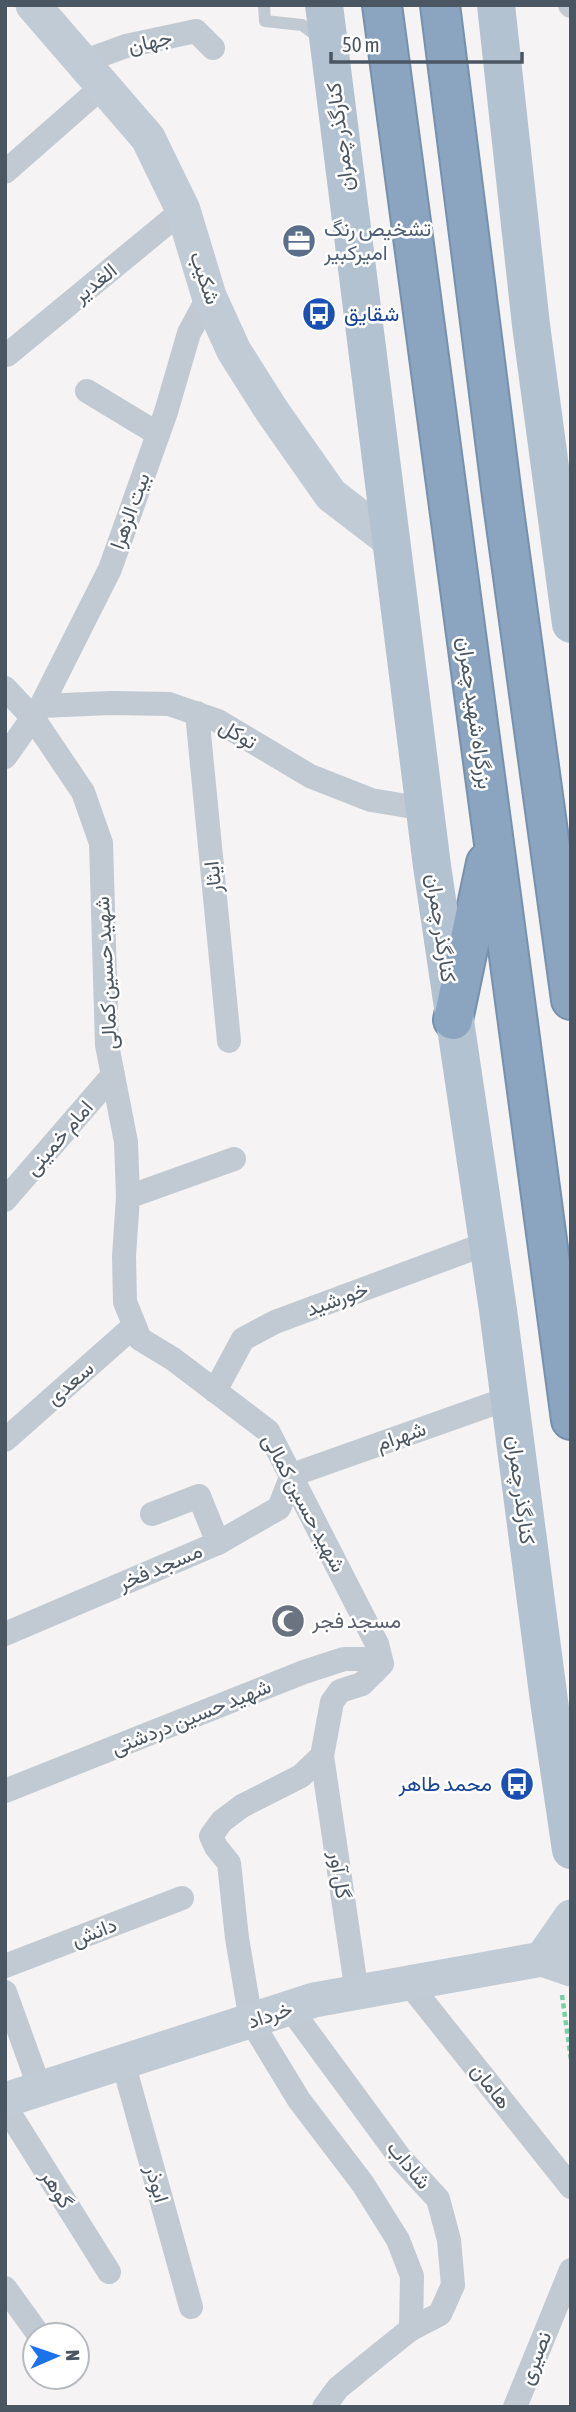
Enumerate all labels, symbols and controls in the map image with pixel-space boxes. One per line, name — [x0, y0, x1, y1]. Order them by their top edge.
scale bar — [331, 21, 522, 65]
street label: جهان — [126, 24, 174, 60]
text: 50 m — [342, 32, 380, 56]
street label: کنارگذر چمران — [320, 81, 361, 193]
place label: تشخیص رنگ امیرکبیر — [323, 216, 431, 266]
office icon: تشخیص رنگ امیرکبیر — [280, 222, 318, 260]
street label: شکیب — [185, 248, 226, 308]
street label: الغدیر — [67, 257, 122, 309]
bus stop icon: شقایق — [300, 295, 338, 333]
place label: شقایق — [344, 301, 399, 326]
street label: بیت الزهرا — [104, 469, 156, 553]
street label: بزرگراه شهید چمران — [450, 635, 499, 791]
street label: توکل — [215, 713, 261, 755]
street label: ایثار — [198, 860, 228, 895]
street label: کنارگذر چمران — [420, 872, 461, 984]
street label: شهید حسین کمالی — [89, 896, 123, 1050]
street label: امام خمینی — [19, 1095, 100, 1182]
street label: خورشید — [302, 1276, 372, 1322]
street label: سعدی — [41, 1355, 98, 1410]
street label: شهرام — [373, 1415, 430, 1458]
street label: شهید حسین کمالی — [257, 1429, 351, 1577]
street label: کنارگذر چمران — [500, 1434, 541, 1546]
street label: مسجد فخر — [113, 1538, 206, 1597]
mosque icon: مسجد فجر — [269, 1602, 307, 1640]
place label: مسجد فجر — [311, 1608, 401, 1634]
street label: شهید حسین دردشتی — [107, 1673, 275, 1761]
bus stop icon: محمد طاهر — [498, 1765, 536, 1803]
place label: محمد طاهر — [398, 1771, 492, 1797]
street label: گل آور — [323, 1848, 357, 1901]
street label: دانش — [67, 1911, 120, 1952]
street label: خرداد — [244, 1996, 296, 2034]
street label: هامان — [466, 2058, 517, 2113]
street label: شاداب — [382, 2135, 437, 2194]
street label: ابوذر — [139, 2161, 175, 2206]
street label: گوهر — [34, 2164, 79, 2213]
north arrow — [21, 2321, 91, 2391]
street label: نصیری — [513, 2327, 557, 2389]
text: N — [62, 2349, 84, 2361]

